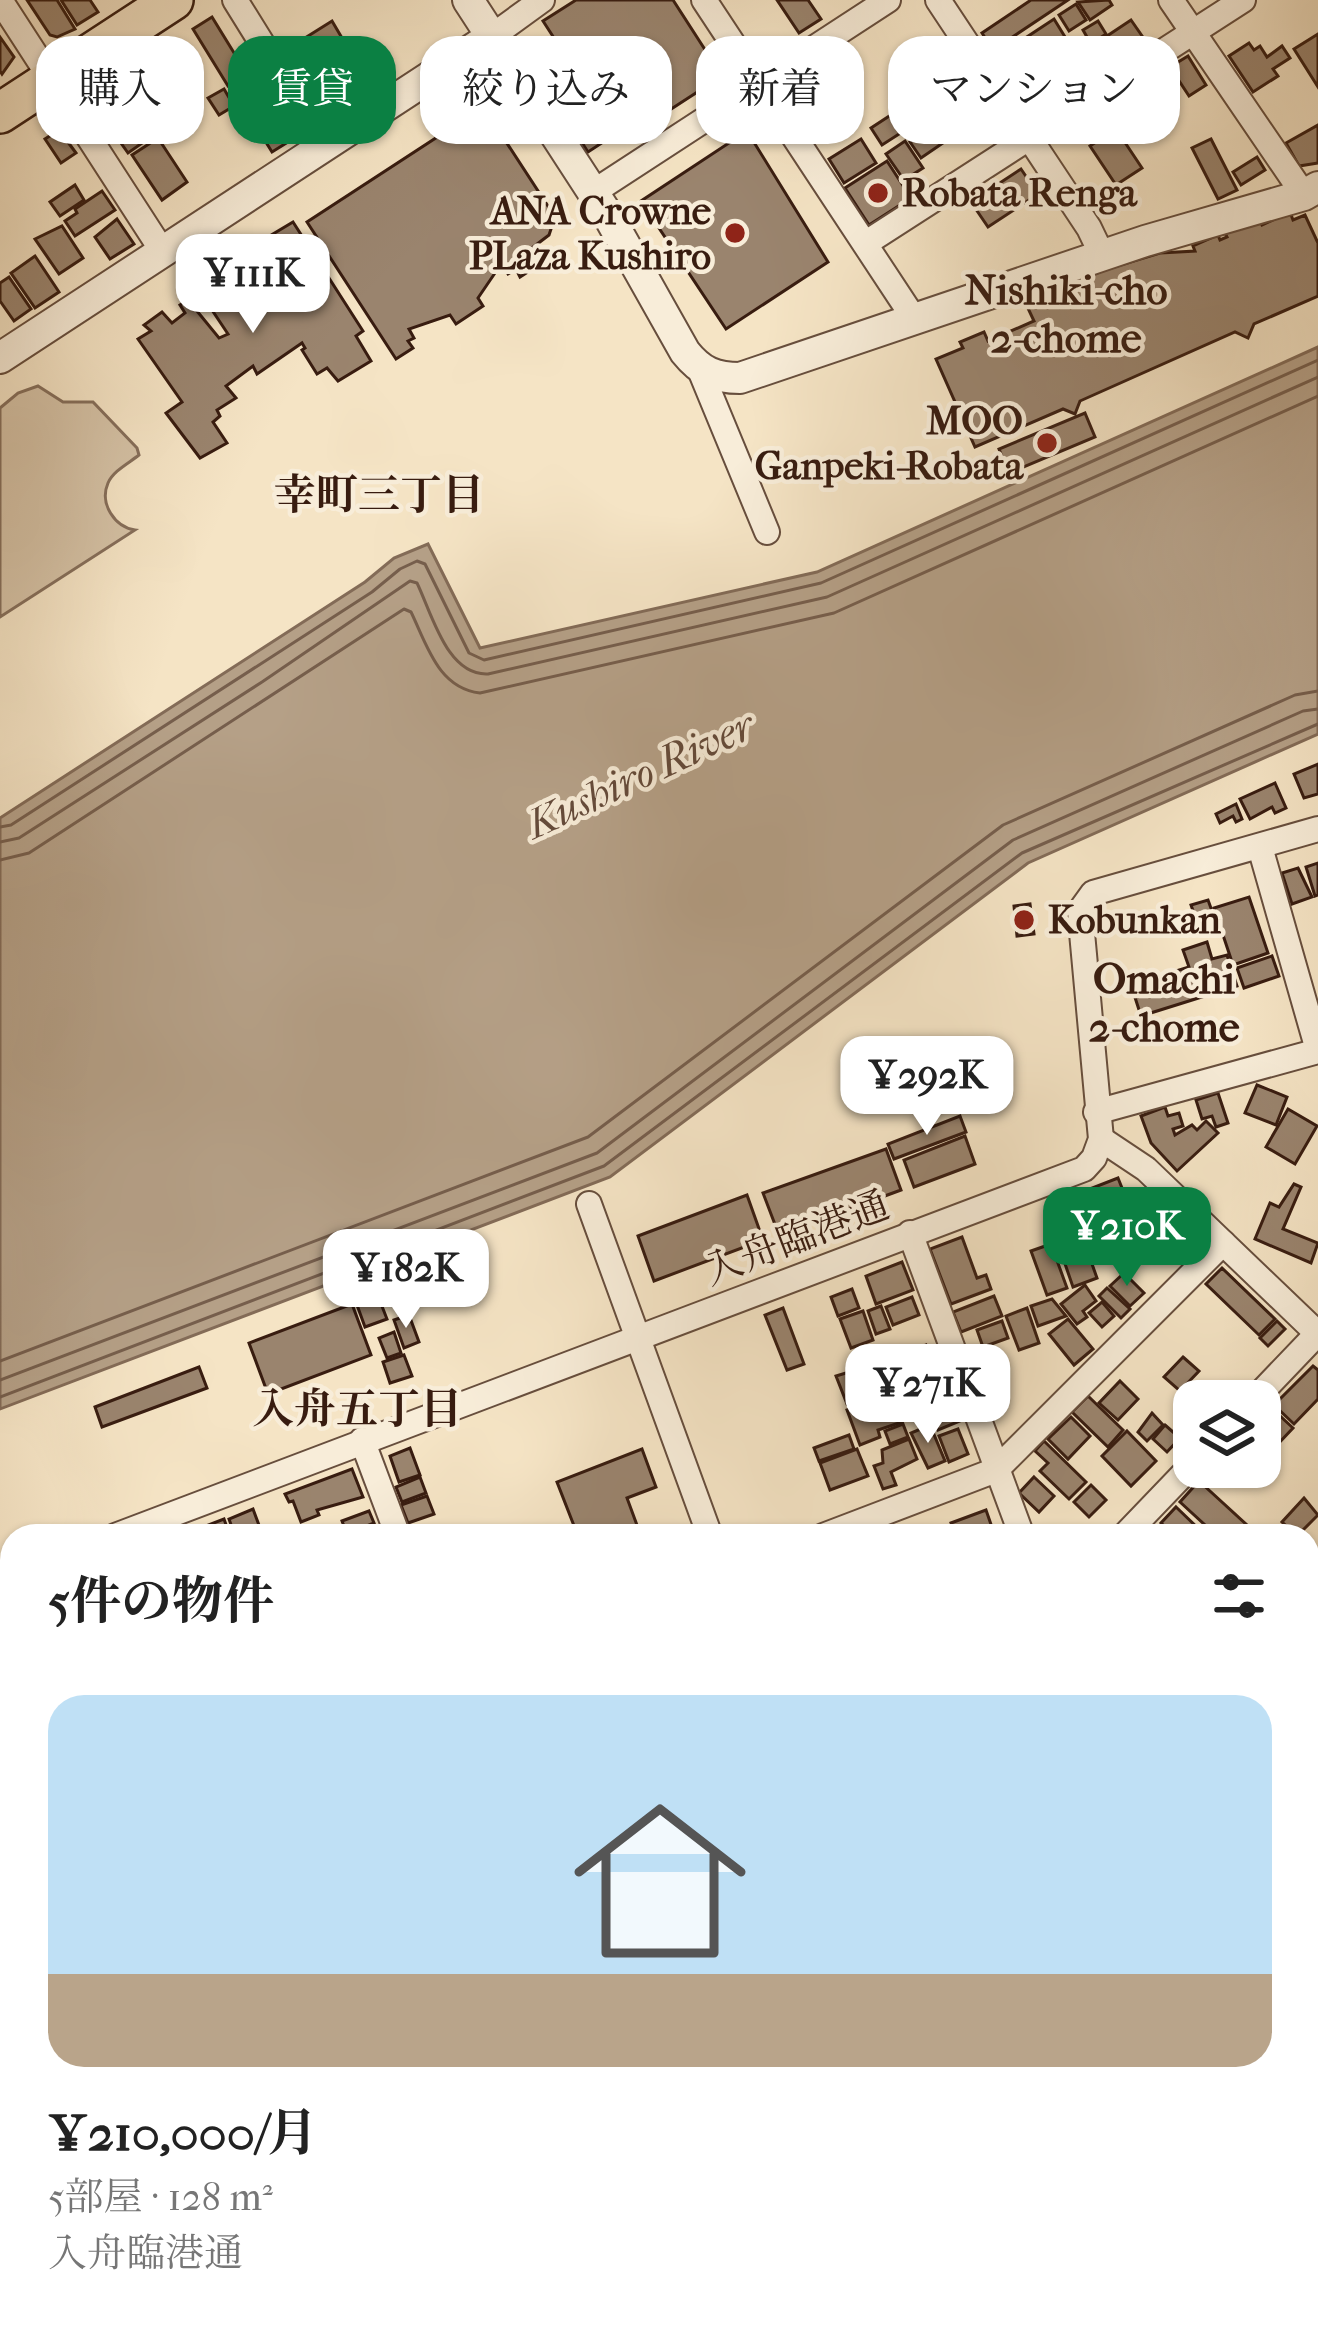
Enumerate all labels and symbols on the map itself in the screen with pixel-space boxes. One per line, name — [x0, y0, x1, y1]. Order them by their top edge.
place label: Robata Renga — [902, 170, 1138, 216]
marker: Robata Renga — [865, 180, 891, 206]
place label: ANA Crowne PLaza Kushiro — [469, 188, 711, 279]
marker: ANA Crowne PLaza Kushiro — [722, 220, 748, 246]
pin: ¥111K — [169, 234, 337, 336]
district label: Nishiki-cho 2-chome — [964, 266, 1168, 363]
place label: MOO Ganpeki-Robata — [755, 398, 1024, 489]
marker: MOO Ganpeki-Robata — [1034, 430, 1060, 456]
district label: 幸町三丁目 — [274, 471, 484, 520]
water label: Kushiro River — [516, 700, 765, 850]
place label: Kobunkan — [1048, 897, 1221, 943]
marker: Kobunkan — [1011, 907, 1037, 933]
district label: Omachi 2-chome — [1089, 955, 1240, 1052]
pin: ¥292K — [843, 1036, 1011, 1138]
street label: 入舟臨港通 — [697, 1182, 895, 1294]
pin: ¥210K — [1043, 1187, 1211, 1289]
pin: ¥182K — [322, 1229, 490, 1331]
pin: ¥271K — [844, 1344, 1012, 1446]
district label: 入舟五丁目 — [252, 1385, 462, 1434]

